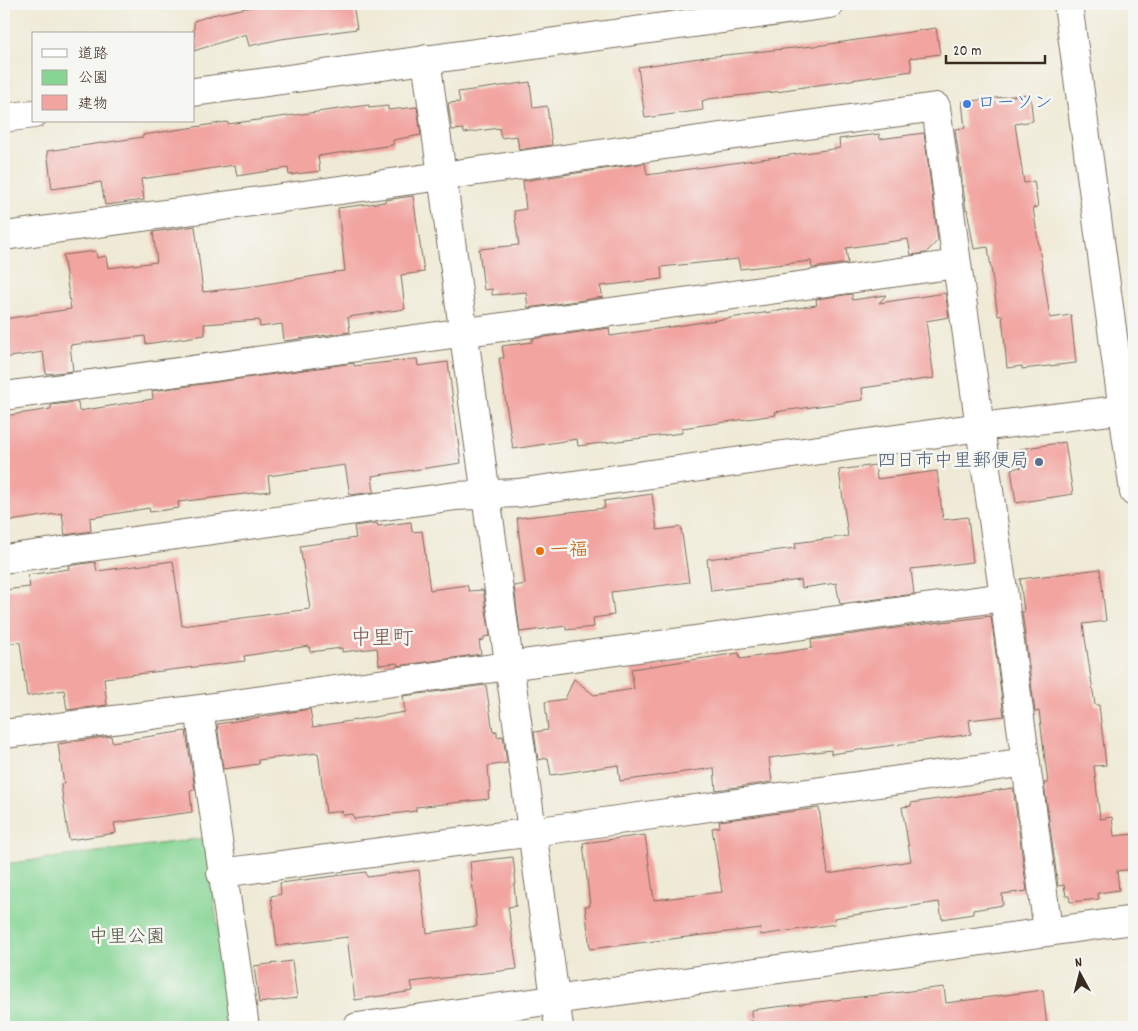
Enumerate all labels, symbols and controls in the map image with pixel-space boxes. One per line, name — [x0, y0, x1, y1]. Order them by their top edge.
legend — [32, 32, 195, 122]
scale bar — [946, 32, 1044, 64]
text: 20 m — [953, 41, 981, 63]
text: 道路 — [78, 44, 108, 66]
text: 公園 — [78, 68, 108, 90]
place label: ローソン — [977, 91, 1053, 118]
text: 建物 — [78, 94, 108, 116]
marker: ローソン — [961, 98, 973, 110]
place label: 四日市中里郵便局 — [877, 449, 1029, 476]
marker: 四日市中里郵便局 — [1033, 456, 1045, 468]
place label: 一福 — [550, 538, 588, 565]
marker: 一福 — [534, 545, 546, 557]
district label: 中里町 — [351, 625, 414, 655]
park label: 中里公園 — [89, 925, 165, 952]
north arrow — [1056, 948, 1106, 998]
text: N — [1074, 953, 1083, 973]

